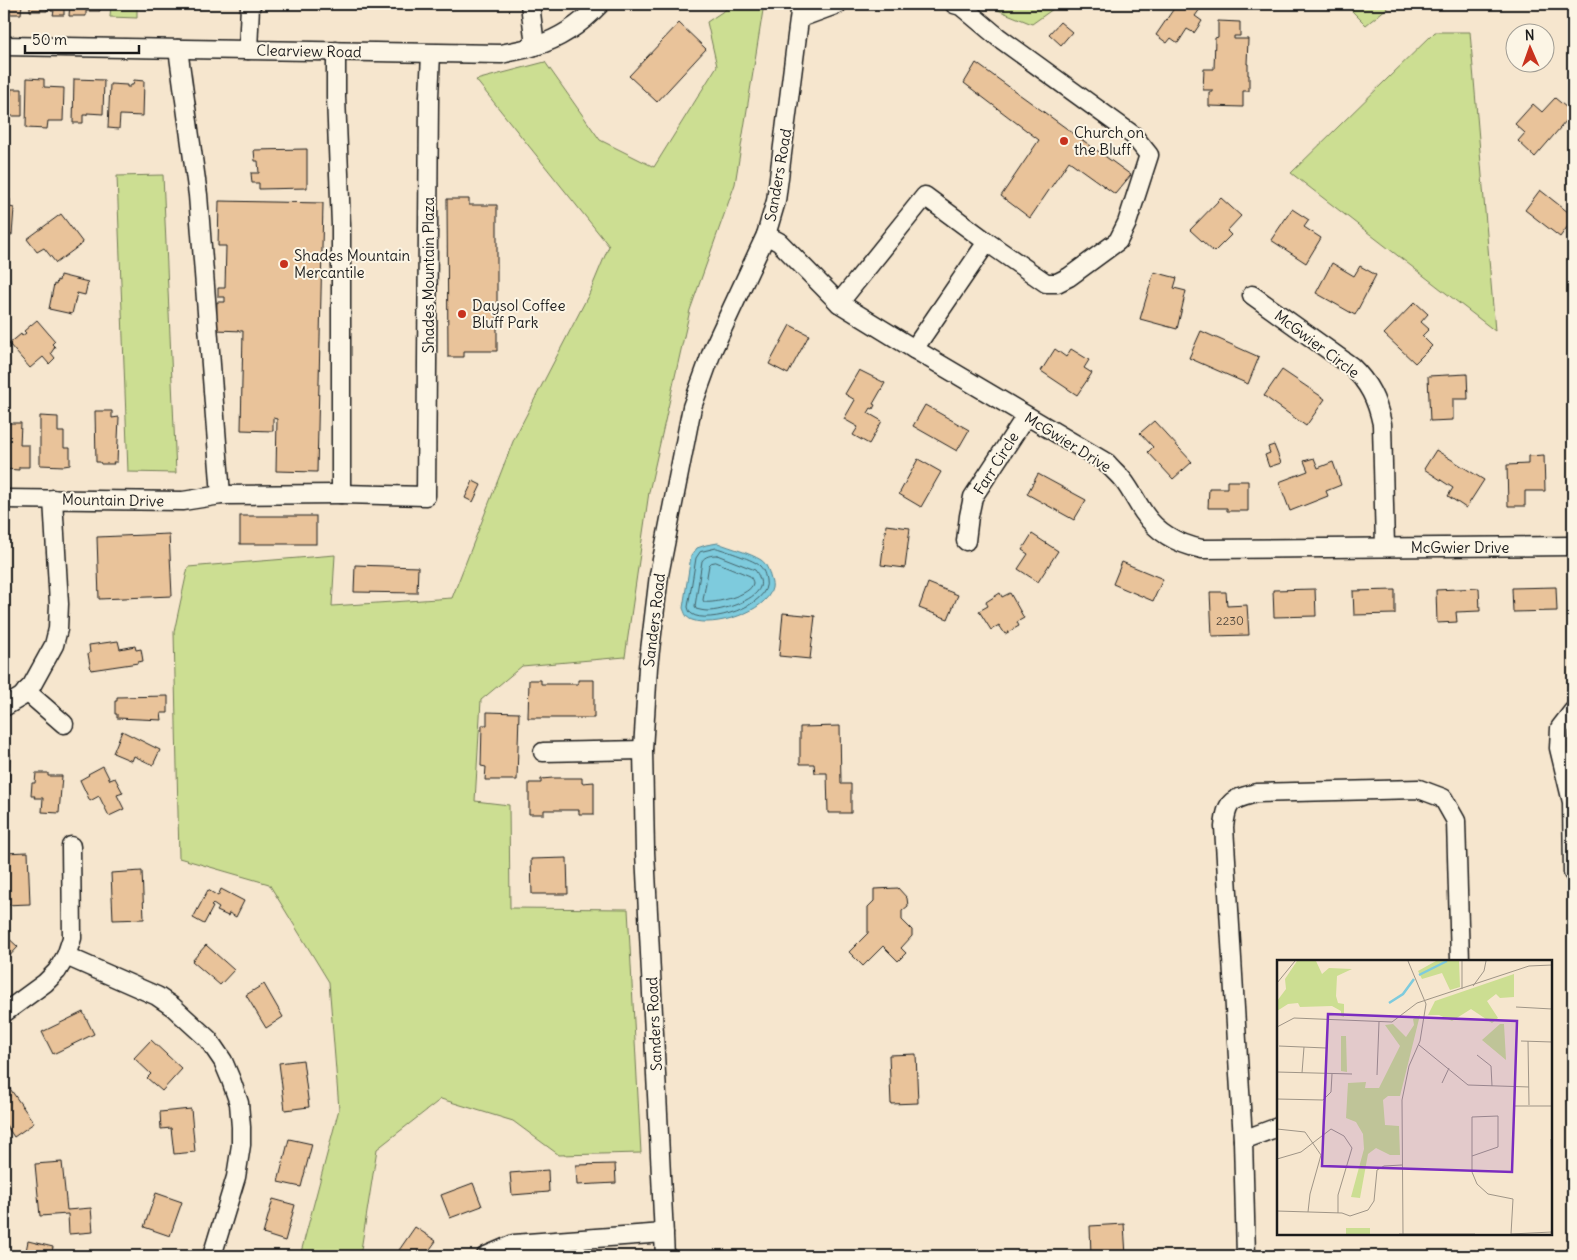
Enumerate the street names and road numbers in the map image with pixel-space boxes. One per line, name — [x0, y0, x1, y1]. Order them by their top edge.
street label: Clearview Road — [256, 41, 362, 61]
street label: Sanders Road — [760, 127, 796, 223]
street label: Shades Mountain Plaza — [419, 196, 438, 353]
street label: McGwier Circle — [1271, 306, 1363, 382]
street label: McGwier Drive — [1021, 408, 1115, 476]
street label: Farr Circle — [969, 428, 1023, 498]
street label: Mountain Drive — [62, 490, 164, 510]
street label: McGwier Drive — [1411, 538, 1509, 557]
street label: Sanders Road — [639, 572, 669, 668]
street label: Sanders Road — [642, 976, 666, 1071]

